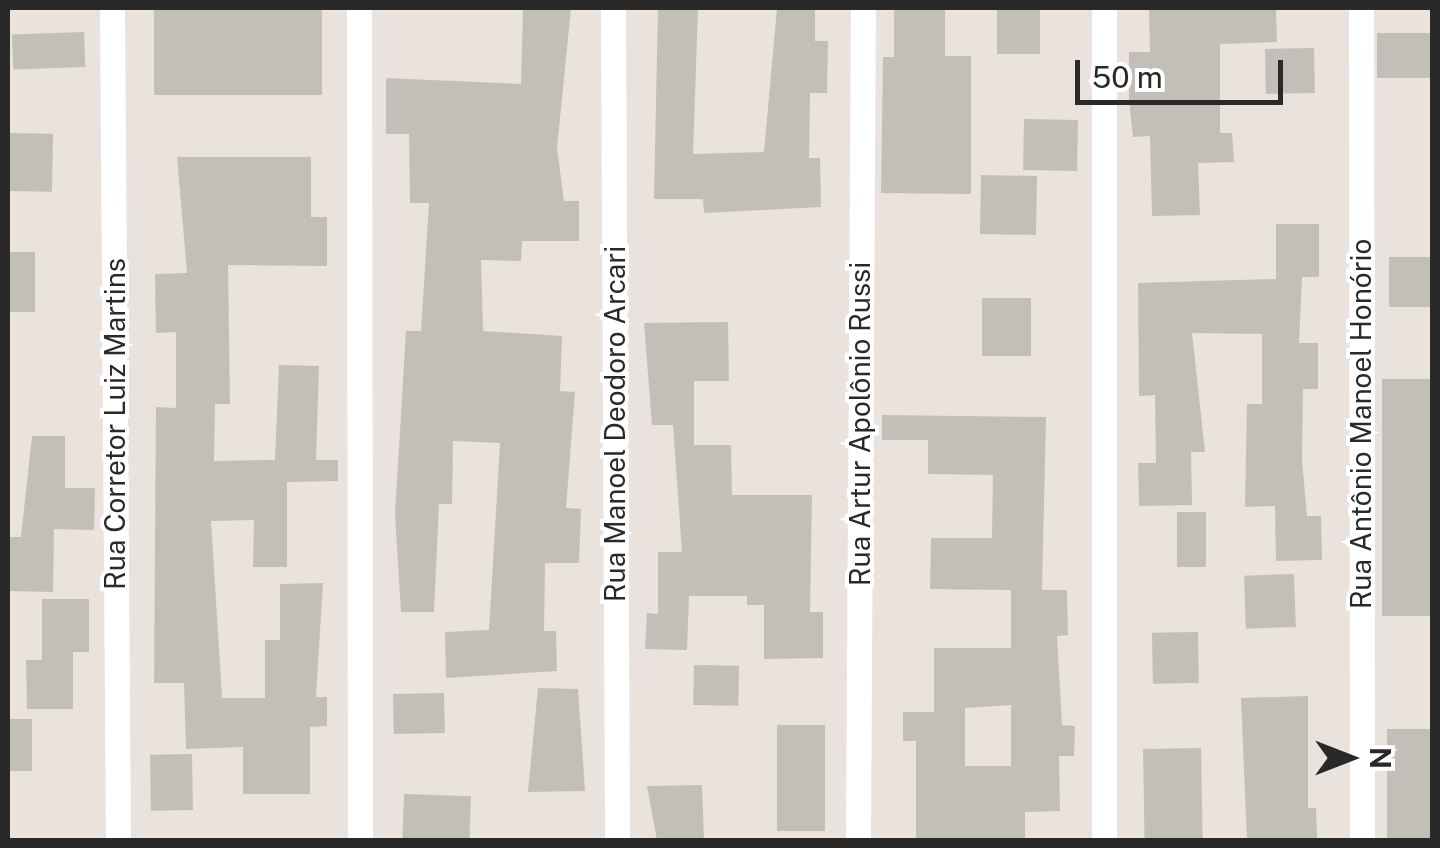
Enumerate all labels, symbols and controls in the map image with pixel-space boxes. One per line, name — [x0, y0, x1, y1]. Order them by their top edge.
scale bar — [1080, 40, 1288, 102]
text: 50 m — [1092, 59, 1163, 95]
street label: Rua Antônio Manoel Honório — [1344, 239, 1378, 609]
street label: Rua Manoel Deodoro Arcari — [598, 246, 632, 602]
street label: Rua Corretor Luiz Martins — [98, 258, 132, 590]
street label: Rua Artur Apolônio Russi — [843, 262, 877, 586]
north arrow — [1300, 708, 1400, 808]
text: N — [1364, 747, 1397, 769]

